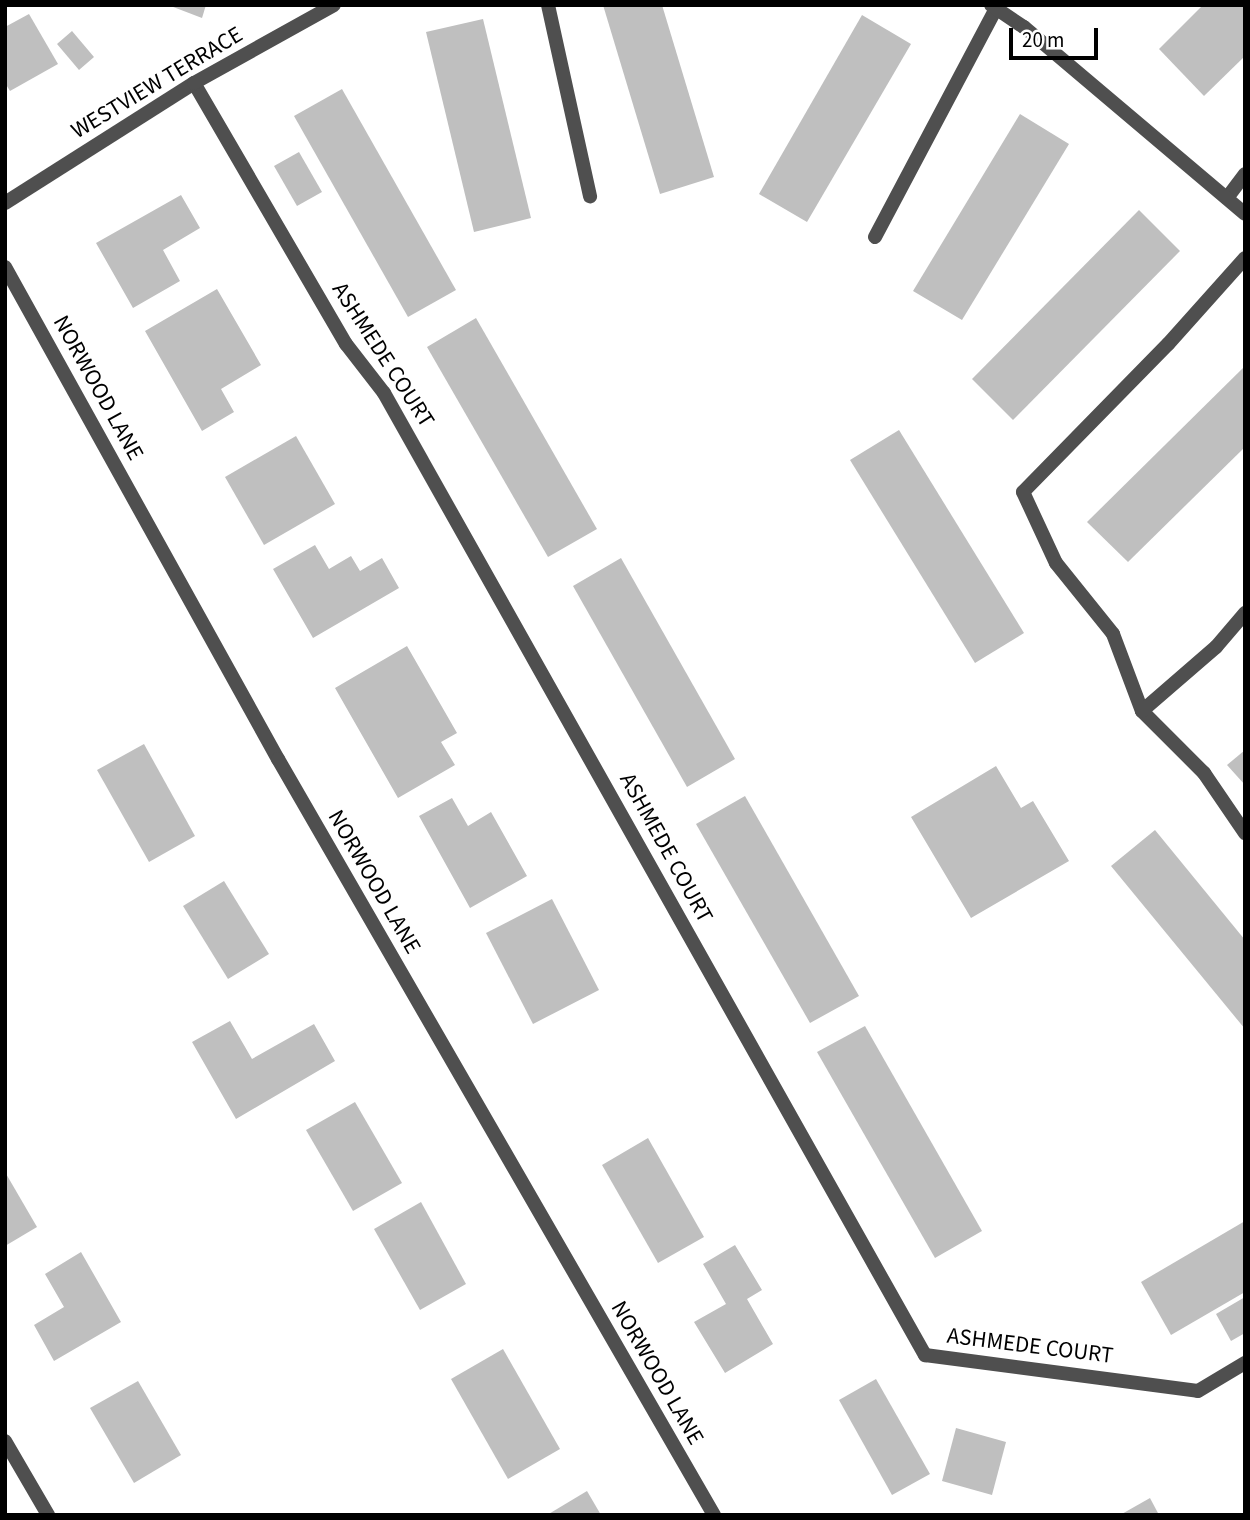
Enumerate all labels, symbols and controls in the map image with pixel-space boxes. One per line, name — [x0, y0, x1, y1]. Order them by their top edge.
scale bar — [1012, 14, 1101, 58]
street label: WESTVIEW TERRACE — [66, 21, 248, 145]
text: 20 m — [1022, 25, 1064, 55]
street label: ASHMEDE COURT — [326, 277, 440, 433]
street label: NORWOOD LANE — [47, 311, 149, 465]
street label: ASHMEDE COURT — [613, 768, 719, 928]
street label: NORWOOD LANE — [322, 805, 426, 959]
street label: NORWOOD LANE — [605, 1296, 709, 1450]
street label: ASHMEDE COURT — [945, 1322, 1115, 1370]

